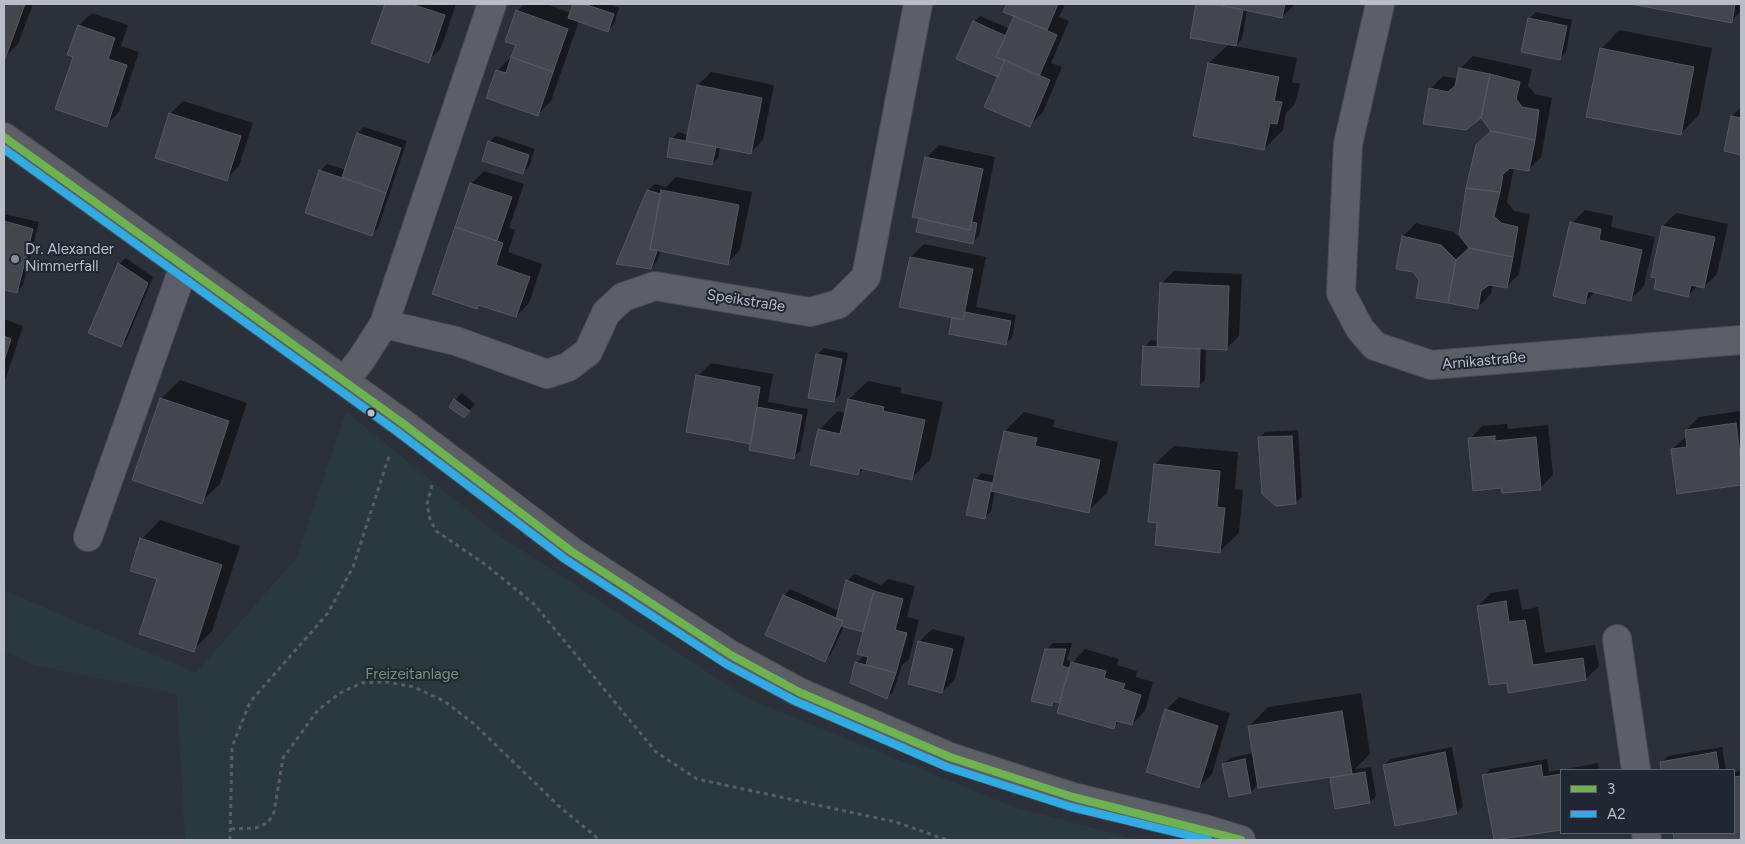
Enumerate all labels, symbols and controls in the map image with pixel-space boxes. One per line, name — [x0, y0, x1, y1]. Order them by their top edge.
place label: Dr. Alexander Nimmerfall — [25, 241, 114, 276]
marker: Dr. Alexander Nimmerfall — [9, 253, 21, 265]
street label: Speikstraße — [706, 286, 786, 316]
street label: Arnikastraße — [1441, 348, 1527, 374]
unlabelled marker — [366, 408, 376, 418]
park label: Freizeitanlage — [365, 666, 459, 684]
legend — [1560, 769, 1735, 834]
text: 3 — [1607, 780, 1615, 798]
text: A2 — [1607, 805, 1626, 823]

